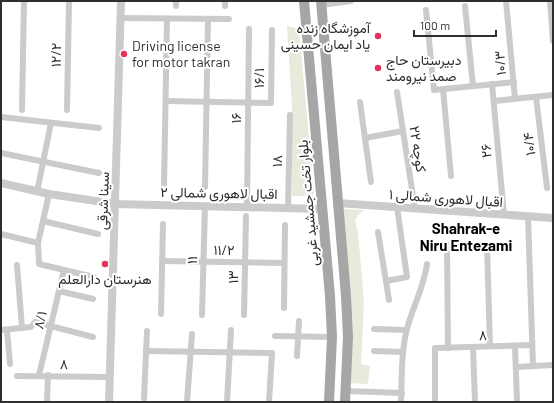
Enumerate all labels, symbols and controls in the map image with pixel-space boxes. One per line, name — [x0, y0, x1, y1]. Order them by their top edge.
scale bar — [414, 12, 496, 38]
text: 100 m — [420, 18, 450, 32]
place label: آموزشگاه زنده یاد ایمان حسینی — [281, 19, 372, 53]
marker: آموزشگاه زنده یاد ایمان حسینی — [373, 31, 383, 41]
place label: Driving license for motor takran — [132, 37, 230, 70]
street label: ۱۲/۲ — [47, 43, 64, 67]
marker: Driving license for motor takran — [119, 49, 129, 59]
street label: ۱۰/۳ — [490, 50, 509, 76]
place label: دبیرستان حاج صمد نیرومند — [386, 51, 462, 85]
marker: دبیرستان حاج صمد نیرومند — [373, 63, 383, 73]
street label: ۱۶/۱ — [250, 68, 267, 88]
street label: ۱۶ — [227, 112, 244, 124]
street label: کوچه ۲۲ — [404, 125, 431, 174]
street label: ۱۰/۴ — [519, 131, 538, 157]
street label: بلوار تخت جمشید غربی — [294, 139, 322, 267]
street label: ۲۶ — [476, 143, 495, 159]
street label: ۱۸ — [268, 155, 285, 167]
street label: سینا شرقی — [93, 172, 113, 230]
street label: اقبال لاهوری شمالی ۲ — [160, 183, 278, 204]
street label: اقبال لاهوری شمالی ۱ — [388, 185, 503, 212]
district label: Shahrak-e Niru Entezami — [420, 219, 512, 254]
street label: ۱۱/۲ — [213, 241, 235, 258]
street label: ۱۱ — [183, 256, 200, 264]
marker: هنرستان دارالعلم — [100, 259, 110, 269]
place label: هنرستان دارالعلم — [58, 270, 152, 288]
street label: ۱۳ — [224, 270, 241, 284]
street label: ۸/۱ — [29, 309, 50, 331]
street label: ۸ — [479, 326, 487, 343]
street label: ۸ — [60, 355, 68, 372]

